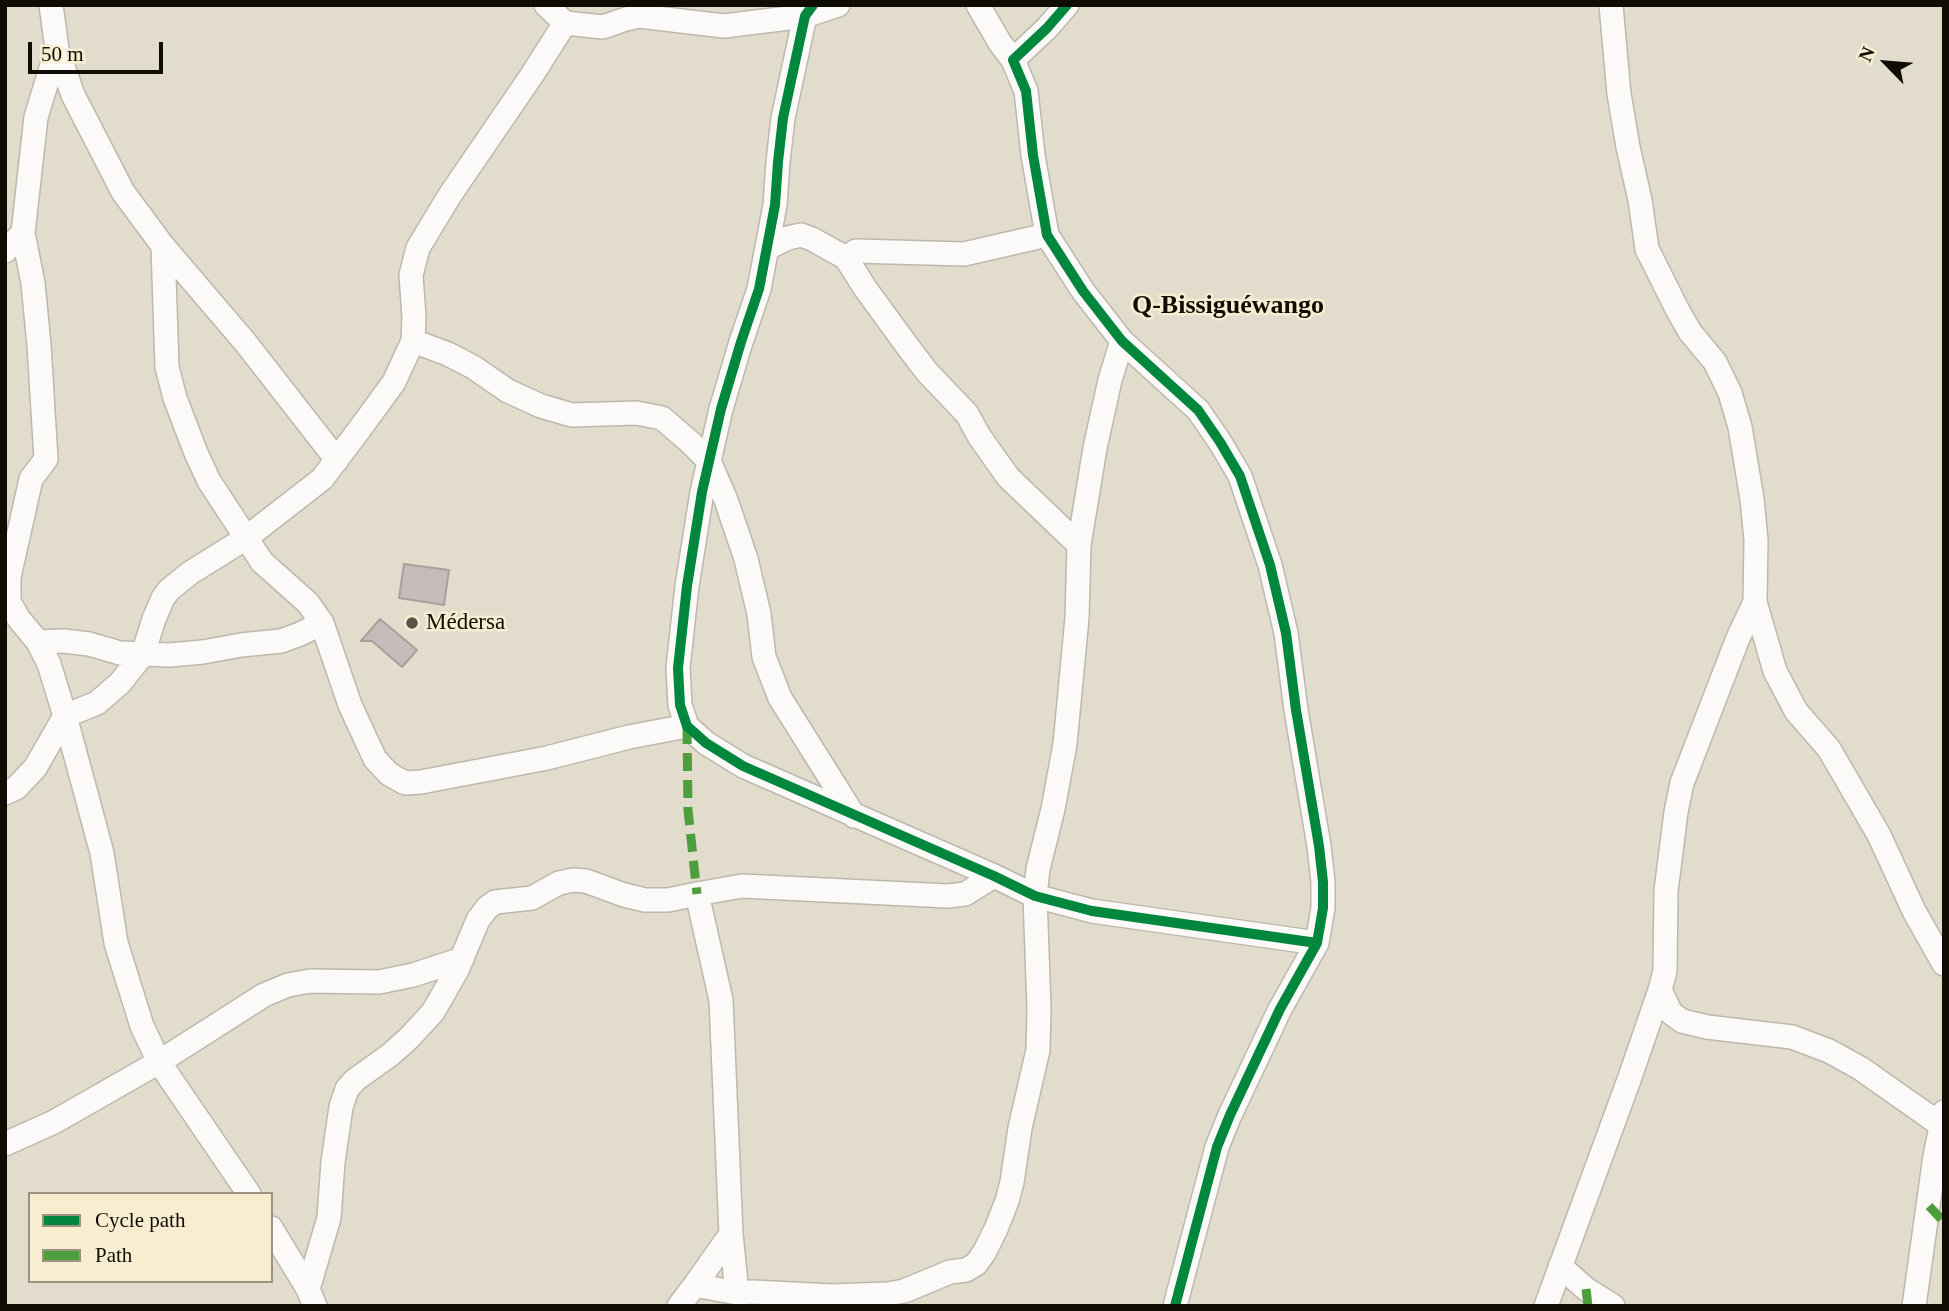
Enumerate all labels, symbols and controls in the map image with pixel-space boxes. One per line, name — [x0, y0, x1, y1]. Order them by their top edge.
scale bar — [32, 28, 166, 72]
north arrow — [1851, 28, 1921, 98]
text: 50 m — [41, 42, 84, 66]
text: N — [1854, 43, 1879, 65]
district label: Q-Bissiguéwango — [1132, 290, 1324, 322]
place label: Médersa — [426, 609, 505, 637]
marker: Médersa — [404, 615, 420, 631]
legend — [28, 1192, 273, 1283]
text: Cycle path — [95, 1208, 185, 1232]
text: Path — [95, 1243, 132, 1267]

